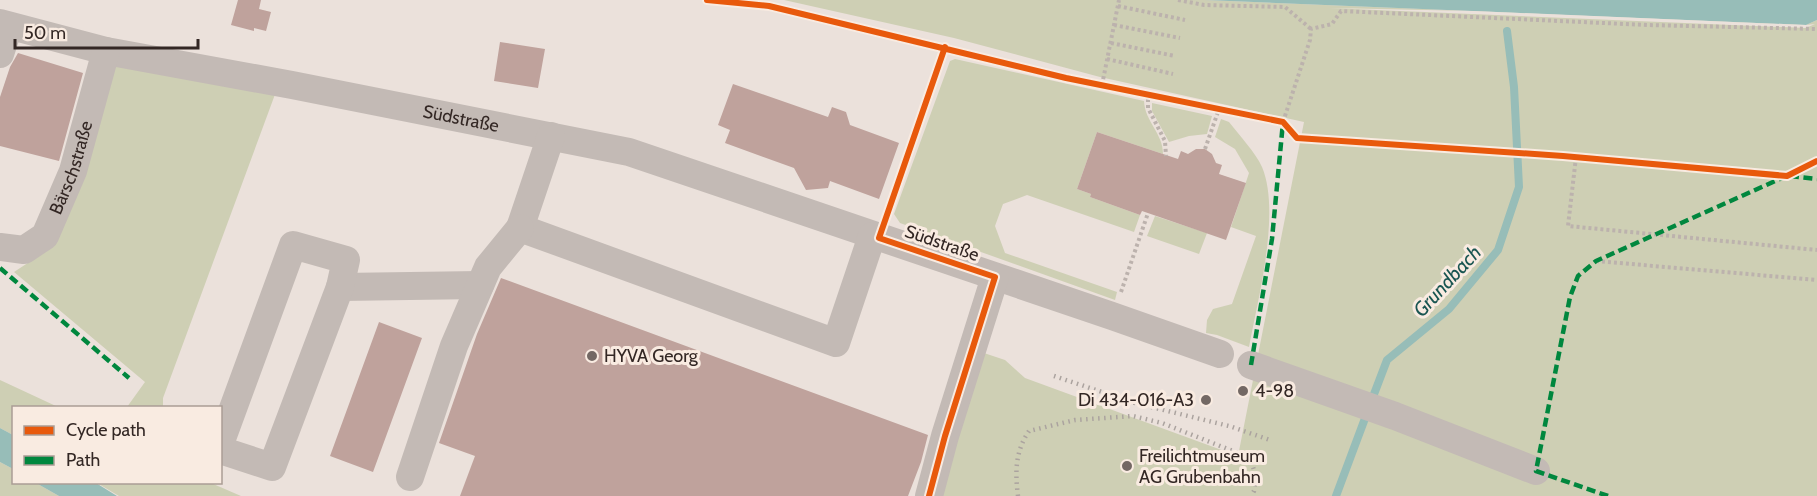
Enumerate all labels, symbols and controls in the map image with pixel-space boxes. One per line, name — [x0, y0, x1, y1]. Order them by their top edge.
scale bar — [15, 12, 198, 50]
text: 50 m — [24, 22, 66, 44]
street label: Südstraße — [421, 100, 501, 137]
street label: Bärschstraße — [45, 118, 97, 218]
street label: Südstraße — [902, 220, 982, 266]
water label: Grundbach — [1408, 240, 1486, 322]
place label: HYVA Georg — [604, 345, 699, 367]
marker: HYVA Georg — [585, 349, 599, 363]
place label: 4-98 — [1255, 380, 1294, 402]
marker: 4-98 — [1236, 384, 1250, 398]
place label: Di 434-016-A3 — [1078, 389, 1194, 411]
marker: Di 434-016-A3 — [1199, 393, 1213, 407]
legend — [12, 406, 222, 484]
text: Cycle path — [66, 419, 146, 441]
place label: Freilichtmuseum AG Grubenbahn — [1139, 445, 1265, 488]
text: Path — [66, 449, 100, 471]
marker: Freilichtmuseum AG Grubenbahn — [1120, 459, 1134, 473]

